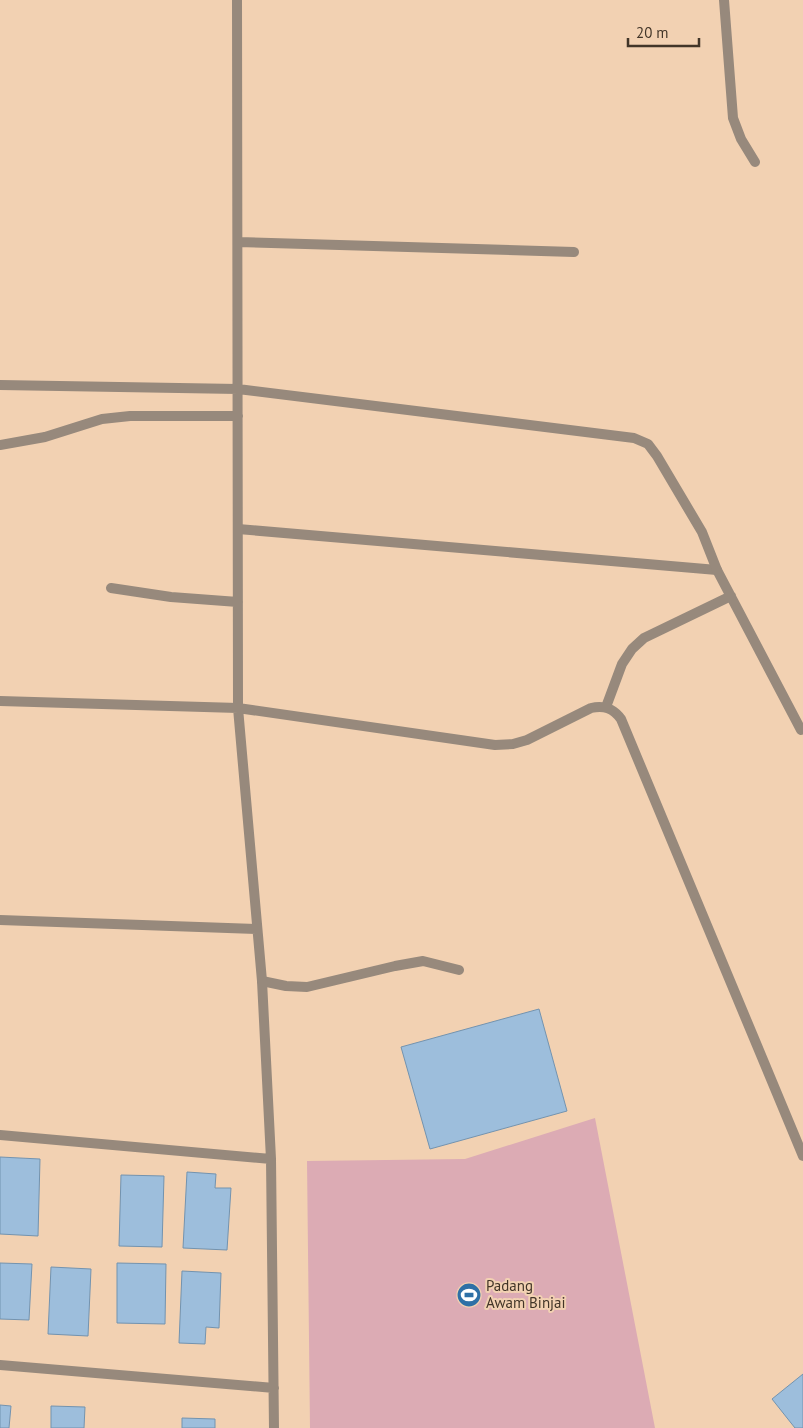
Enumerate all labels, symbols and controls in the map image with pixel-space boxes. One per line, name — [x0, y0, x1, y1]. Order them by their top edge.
scale bar — [628, 15, 699, 47]
text: 20 m — [636, 23, 669, 42]
place label: Padang Awam Binjai — [486, 1276, 566, 1312]
sports icon: Padang Awam Binjai — [456, 1282, 482, 1308]

